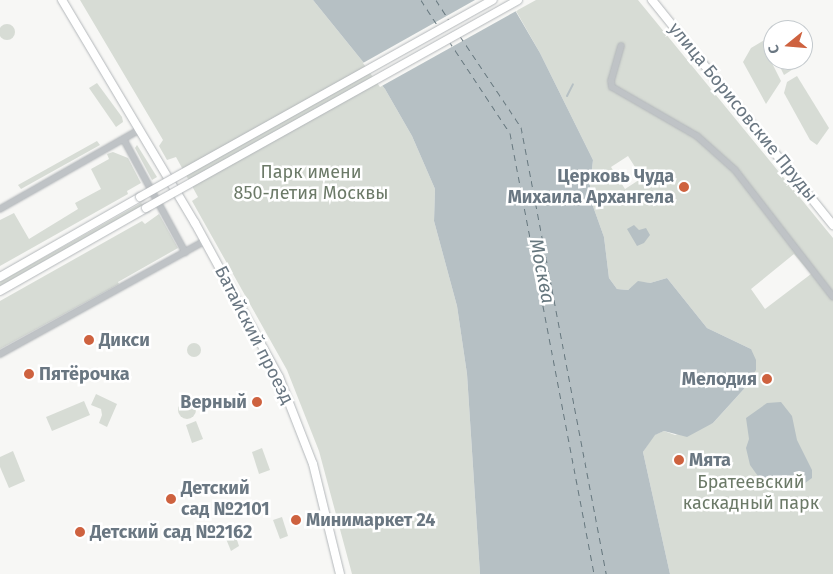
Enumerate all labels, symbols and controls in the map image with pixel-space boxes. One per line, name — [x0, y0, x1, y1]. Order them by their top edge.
street label: улица Борисовские Пруды — [664, 18, 822, 206]
north arrow — [763, 20, 813, 70]
text: С — [765, 43, 783, 56]
park label: Парк имени 850-летия Москвы — [233, 162, 389, 204]
place label: Церковь Чуда Михаила Архангела — [508, 166, 674, 208]
marker: Церковь Чуда Михаила Архангела — [678, 181, 690, 193]
water label: Москва — [525, 237, 559, 305]
street label: Батайский проезд — [210, 262, 298, 408]
place label: Дикси — [99, 329, 150, 351]
marker: Дикси — [83, 334, 95, 346]
place label: Пятёрочка — [39, 363, 130, 385]
marker: Пятёрочка — [23, 368, 35, 380]
place label: Мелодия — [682, 368, 757, 390]
marker: Мелодия — [761, 373, 773, 385]
place label: Верный — [180, 391, 247, 413]
marker: Верный — [251, 396, 263, 408]
place label: Мята — [689, 449, 731, 471]
marker: Мята — [673, 454, 685, 466]
park label: Братеевский каскадный парк — [683, 472, 819, 514]
place label: Детский сад №2101 — [181, 478, 270, 520]
marker: Детский сад №2101 — [165, 493, 177, 505]
place label: Минимаркет 24 — [306, 509, 436, 531]
marker: Минимаркет 24 — [290, 514, 302, 526]
place label: Детский сад №2162 — [90, 521, 252, 543]
marker: Детский сад №2162 — [74, 526, 86, 538]

